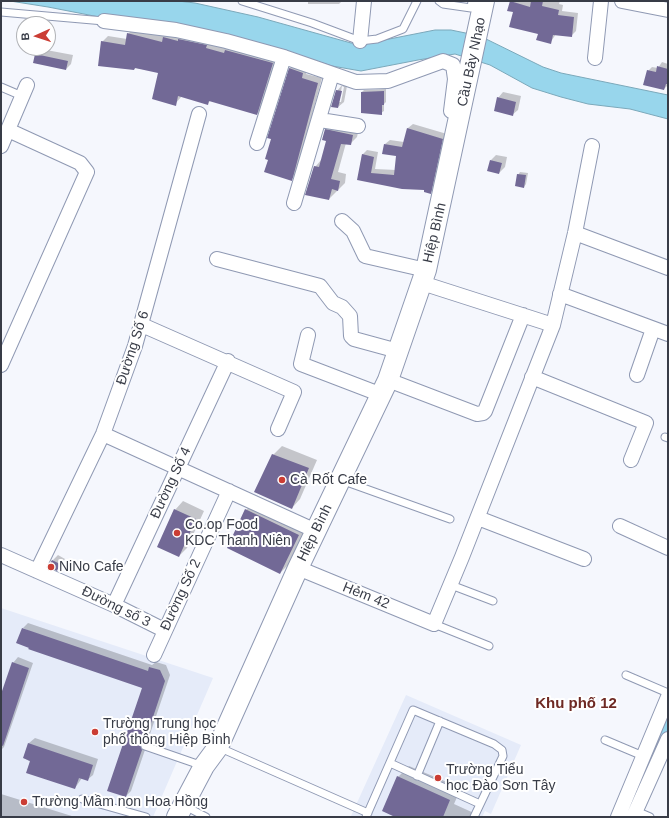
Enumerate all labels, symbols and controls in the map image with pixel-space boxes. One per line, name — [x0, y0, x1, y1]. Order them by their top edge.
north arrow — [16, 16, 56, 56]
street label: Cầu Bảy Nhạo — [454, 16, 490, 108]
text: B — [19, 32, 31, 41]
street label: Hiệp Bình — [420, 201, 450, 265]
street label: Đường Số 6 — [113, 309, 153, 387]
street label: Đường Số 4 — [147, 445, 195, 521]
place label: Cà Rốt Cafe — [290, 472, 367, 488]
marker: Cà Rốt Cafe — [277, 475, 287, 485]
street label: Hiệp Bình — [294, 502, 336, 564]
place label: Co.op Food KDC Thanh Niên — [185, 517, 291, 550]
marker: Co.op Food KDC Thanh Niên — [172, 528, 182, 538]
street label: Đường Số 2 — [157, 557, 205, 633]
place label: NiNo Cafe — [59, 559, 124, 575]
marker: NiNo Cafe — [46, 562, 56, 572]
street label: Hẻm 42 — [340, 579, 392, 613]
street label: Đường số 3 — [79, 583, 153, 631]
district label: Khu phố 12 — [535, 695, 617, 713]
place label: Trường Trung học phổ thông Hiệp Bình — [103, 716, 231, 748]
marker: Trường Trung học phổ thông Hiệp Bình — [90, 727, 100, 737]
place label: Trường Tiểu học Đào Sơn Tây — [446, 762, 556, 794]
marker: Trường Tiểu học Đào Sơn Tây — [433, 773, 443, 783]
place label: Trường Mầm non Hoa Hồng — [32, 794, 208, 810]
marker: Trường Mầm non Hoa Hồng — [19, 797, 29, 807]

